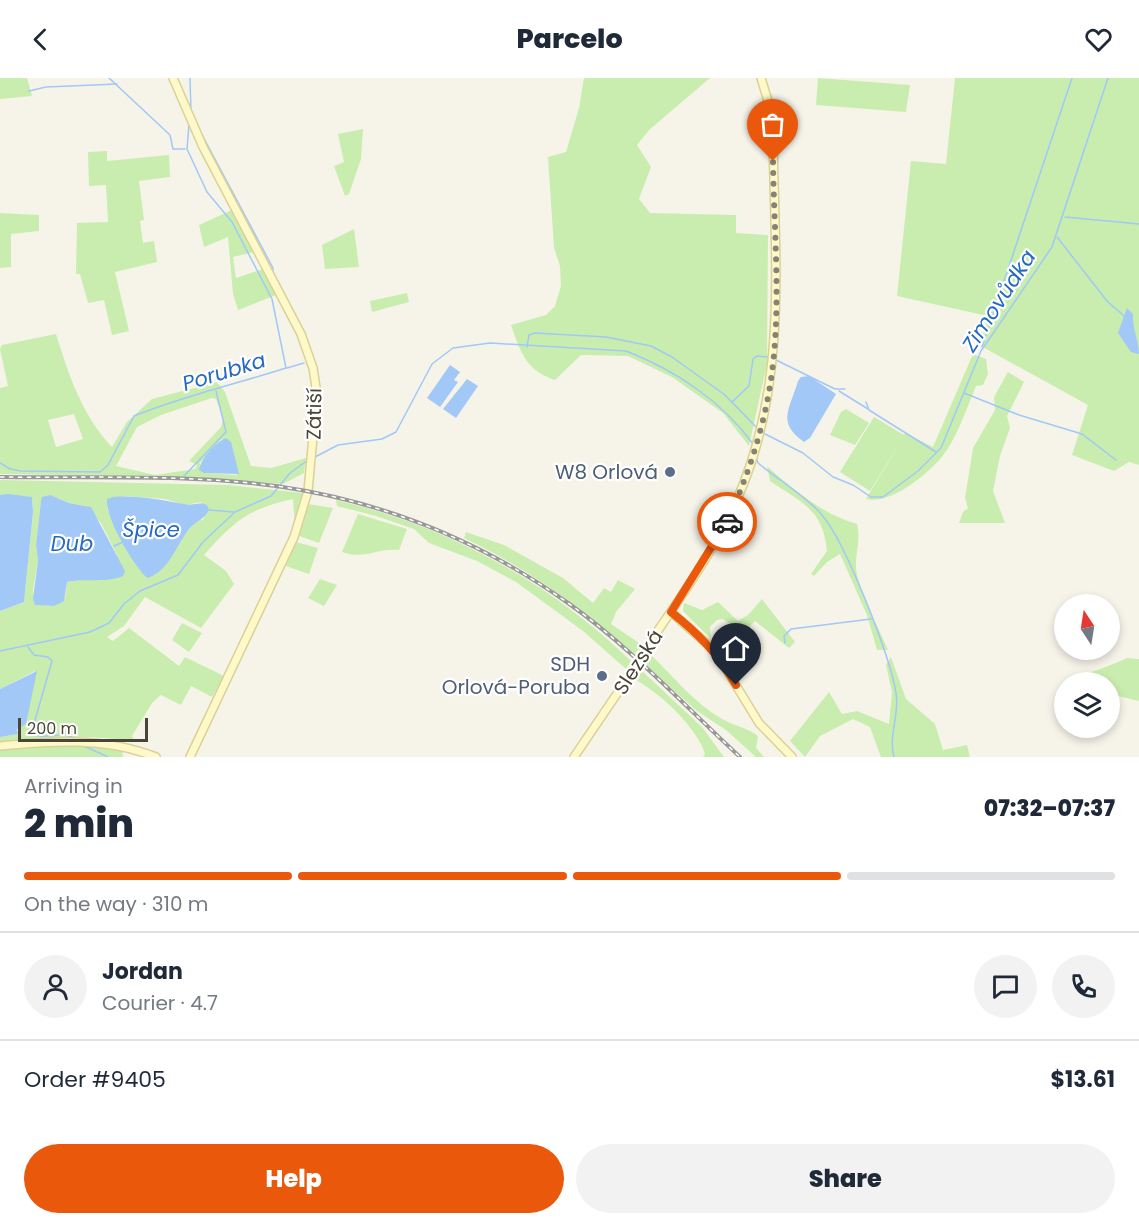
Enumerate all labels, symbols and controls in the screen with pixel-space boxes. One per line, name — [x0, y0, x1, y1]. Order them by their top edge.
text: Parcelo — [516, 20, 623, 57]
icon: back — [24, 23, 57, 56]
icon: heart — [1082, 23, 1115, 56]
pin — [747, 99, 798, 161]
icon: bag — [756, 108, 789, 141]
water label: Zimovůdka — [954, 244, 1042, 358]
water label: Porubka — [178, 345, 269, 398]
street label: Zátiší — [300, 388, 328, 440]
place label: W8 Orlová — [555, 458, 658, 486]
marker: W8 Orlová — [663, 465, 677, 479]
courier — [697, 492, 757, 552]
icon: car — [711, 506, 744, 539]
water label: Špice — [122, 515, 180, 544]
water label: Dub — [51, 529, 93, 558]
north arrow — [1054, 594, 1120, 660]
map controls — [1054, 594, 1120, 738]
pin — [710, 623, 761, 685]
street label: Slezská — [607, 624, 669, 700]
icon: home — [719, 632, 752, 665]
place label: SDH Orlová-Poruba — [442, 650, 590, 701]
marker: SDH Orlová-Poruba — [595, 669, 609, 683]
button: layers — [1054, 672, 1120, 738]
scale bar — [18, 715, 148, 742]
text: 200 m — [27, 717, 77, 740]
text: Arriving in — [24, 772, 123, 800]
text: 07:32–07:37 — [984, 793, 1115, 824]
text: 2 min — [24, 796, 134, 851]
text: On the way · 310 m — [24, 890, 208, 918]
button: person — [24, 955, 87, 1018]
button: chat — [974, 955, 1037, 1018]
button: phone — [1052, 955, 1115, 1018]
text: Jordan — [102, 956, 183, 987]
text: Courier · 4.7 — [102, 989, 218, 1017]
text: Order #9405 — [24, 1064, 166, 1095]
text: $13.61 — [1050, 1064, 1115, 1095]
button: Help — [24, 1144, 564, 1213]
button: Share — [576, 1144, 1115, 1213]

